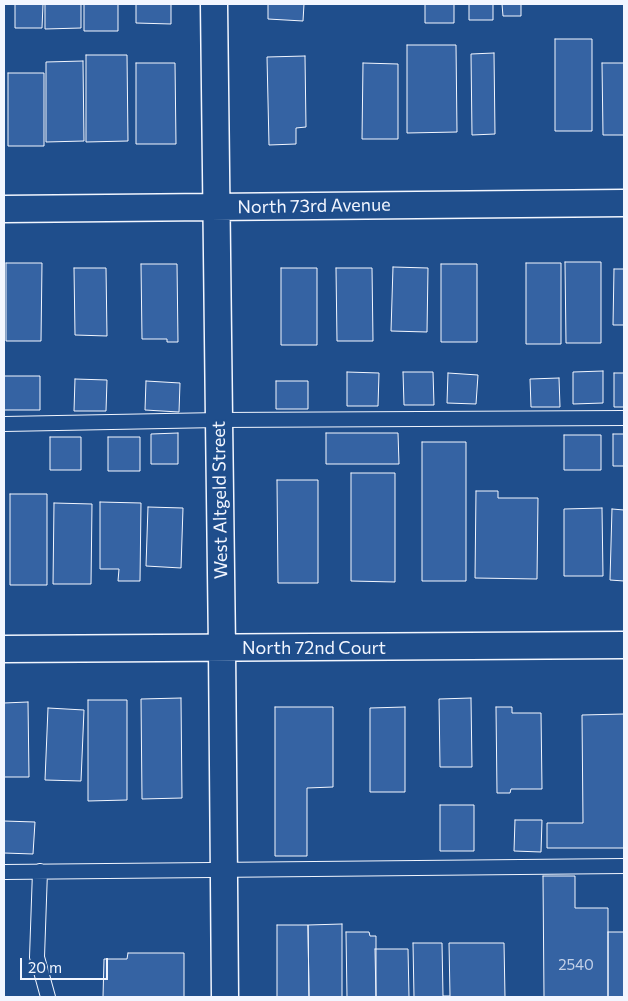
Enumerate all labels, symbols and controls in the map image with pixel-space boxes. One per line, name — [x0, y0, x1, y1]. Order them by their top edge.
street label: North 73rd Avenue — [237, 194, 391, 218]
street label: West Altgeld Street — [208, 421, 232, 579]
street label: North 72nd Court — [242, 637, 386, 659]
scale bar — [22, 948, 110, 980]
house number: 2540 — [558, 956, 594, 974]
text: 20 m — [28, 958, 62, 976]

